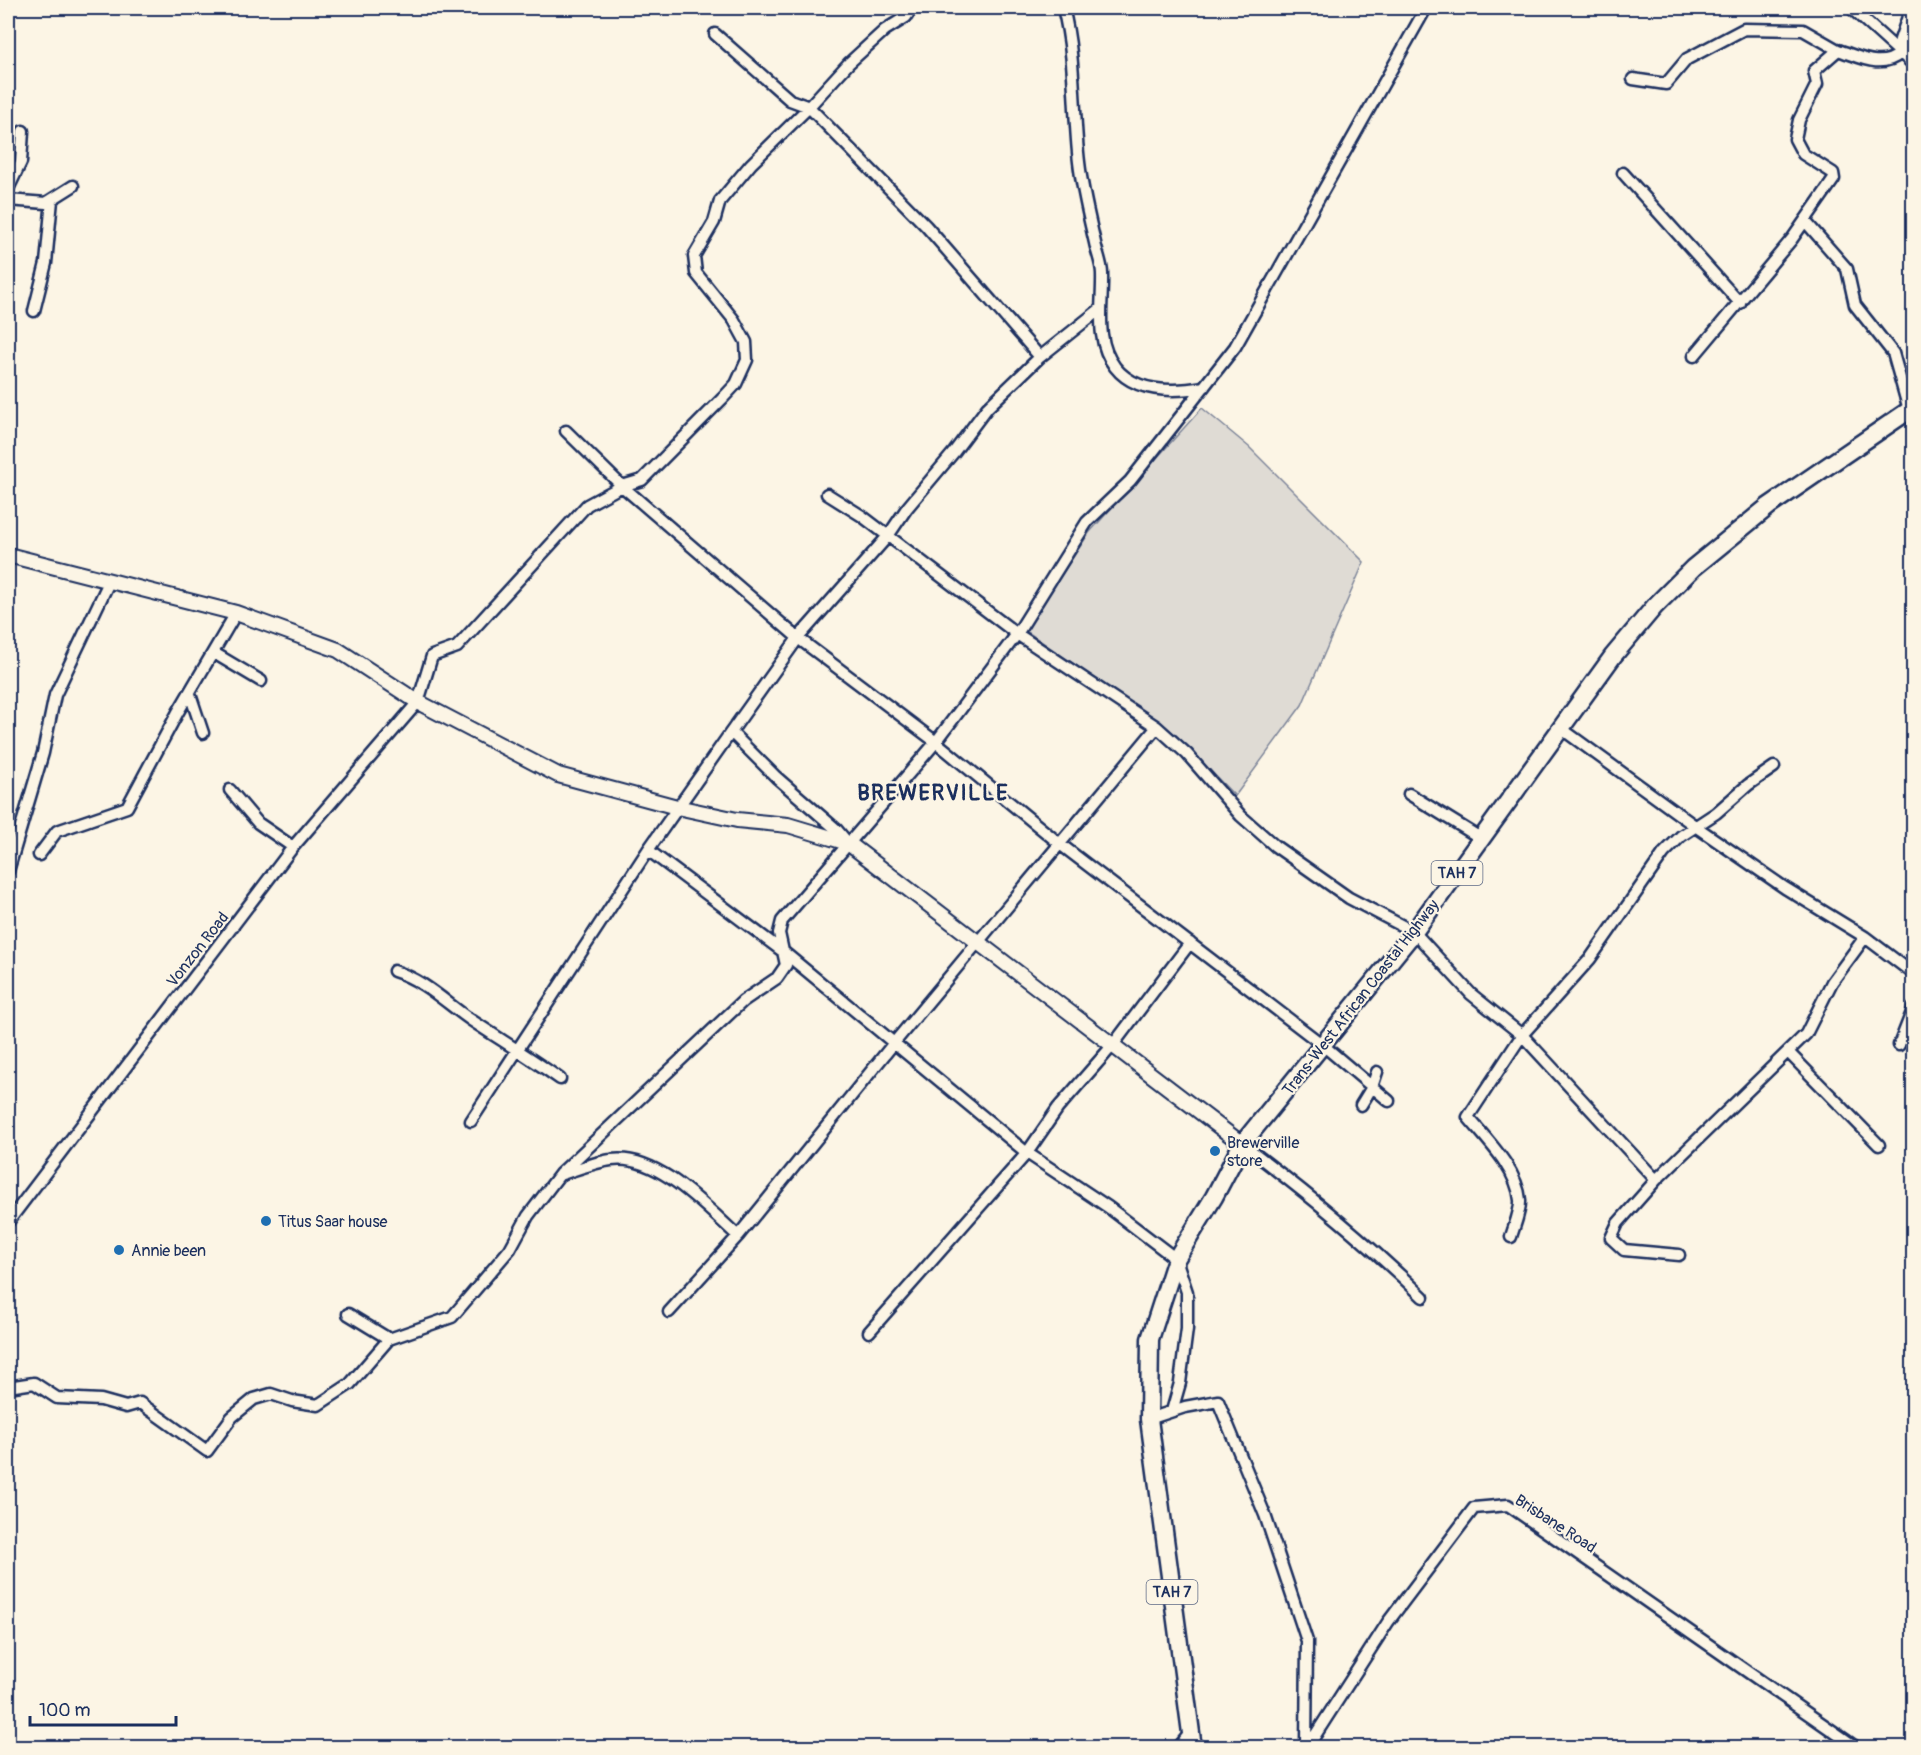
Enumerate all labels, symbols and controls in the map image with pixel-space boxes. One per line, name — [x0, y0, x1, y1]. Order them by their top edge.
district label: BREWERVILLE — [857, 779, 1009, 807]
road number: TAH 7 — [1432, 861, 1482, 885]
street label: Trans-West African Coastal Highway — [1278, 895, 1444, 1100]
street label: Vonzon Road — [162, 908, 233, 991]
place label: Brewerville store — [1227, 1133, 1299, 1171]
marker: Brewerville store — [1208, 1144, 1222, 1158]
place label: Titus Saar house — [278, 1212, 388, 1232]
marker: Titus Saar house — [259, 1214, 273, 1228]
place label: Annie been — [131, 1241, 206, 1261]
marker: Annie been — [112, 1243, 126, 1257]
street label: Brisbane Road — [1511, 1490, 1600, 1558]
road number: TAH 7 — [1146, 1580, 1198, 1604]
scale bar — [30, 1689, 176, 1727]
text: 100 m — [39, 1699, 91, 1722]

